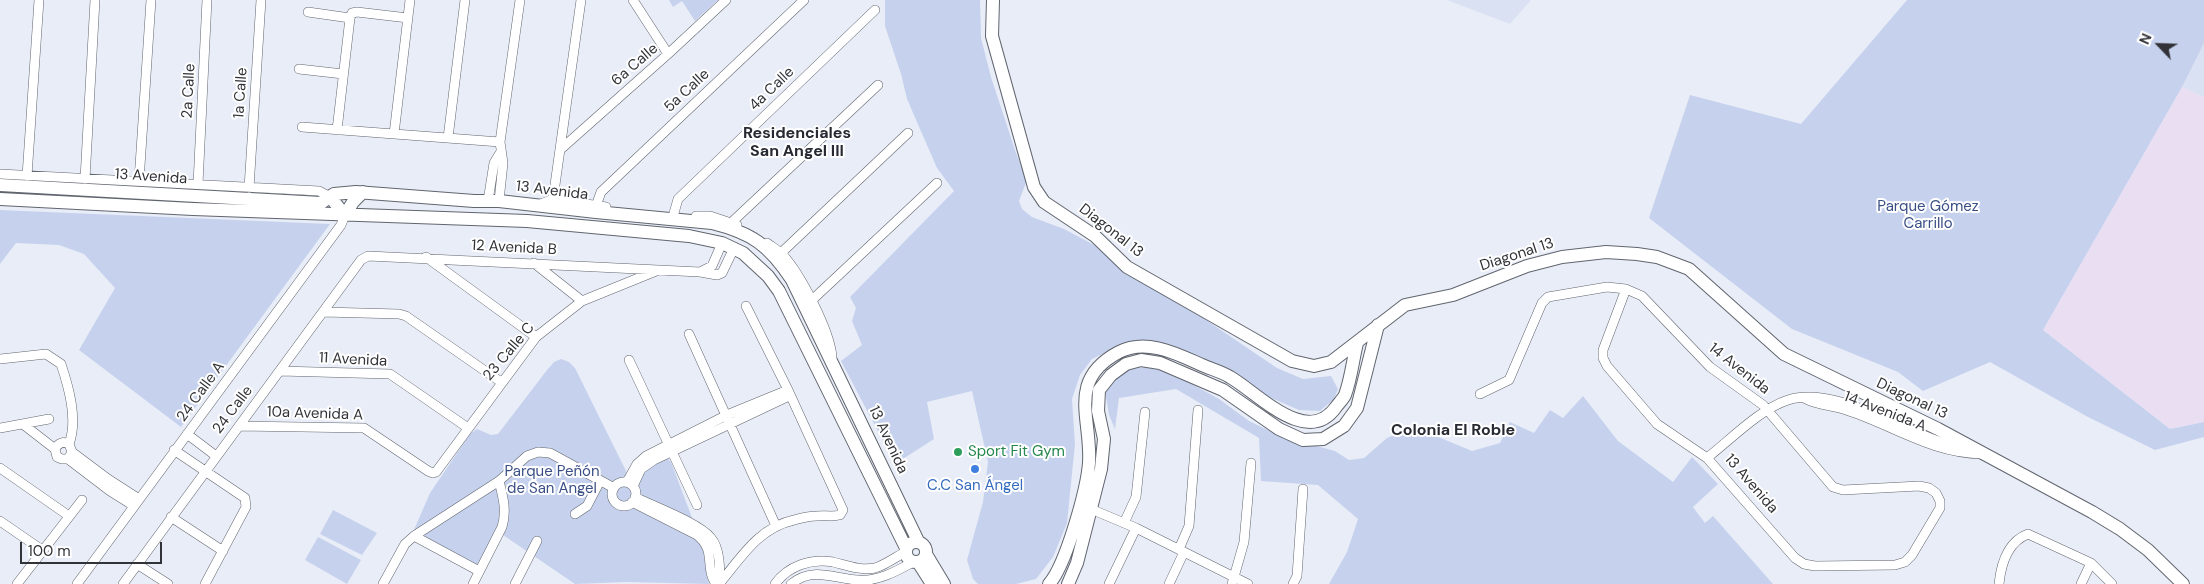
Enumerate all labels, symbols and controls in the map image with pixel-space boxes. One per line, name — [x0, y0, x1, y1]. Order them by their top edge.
north arrow — [2134, 20, 2184, 70]
text: N — [2135, 31, 2156, 47]
street label: 6a Calle — [608, 40, 662, 90]
street label: 2a Calle — [179, 63, 199, 119]
street label: 4a Calle — [746, 63, 798, 115]
street label: 5a Calle — [661, 66, 713, 116]
street label: 1a Calle — [230, 67, 252, 119]
district label: Residenciales San Angel III — [743, 124, 851, 162]
street label: 13 Avenida — [114, 165, 188, 189]
street label: 13 Avenida — [515, 178, 589, 204]
park label: Parque Gómez Carrillo — [1877, 198, 1979, 233]
street label: Diagonal 13 — [1075, 200, 1147, 262]
street label: Diagonal 13 — [1478, 235, 1556, 275]
street label: 12 Avenida B — [471, 237, 557, 259]
street label: 23 Calle C — [479, 319, 539, 385]
street label: 14 Avenida — [1705, 339, 1773, 399]
street label: 11 Avenida — [318, 349, 388, 371]
street label: 24 Calle A — [173, 359, 229, 425]
street label: Diagonal 13 — [1873, 375, 1951, 423]
street label: 24 Calle — [209, 382, 257, 438]
street label: 14 Avenida A — [1841, 388, 1929, 436]
street label: 10a Avenida A — [267, 403, 363, 425]
street label: 13 Avenida — [865, 403, 911, 477]
district label: Colonia El Roble — [1391, 421, 1515, 441]
place label: Sport Fit Gym — [968, 443, 1065, 461]
marker: Sport Fit Gym — [952, 446, 964, 458]
street label: 13 Avenida — [1720, 451, 1782, 517]
park label: Parque Peñón de San Angel — [504, 463, 600, 498]
marker: C.C San Ángel — [969, 463, 981, 475]
place label: C.C San Ángel — [927, 477, 1023, 495]
scale bar — [22, 532, 165, 564]
text: 100 m — [28, 541, 71, 561]

